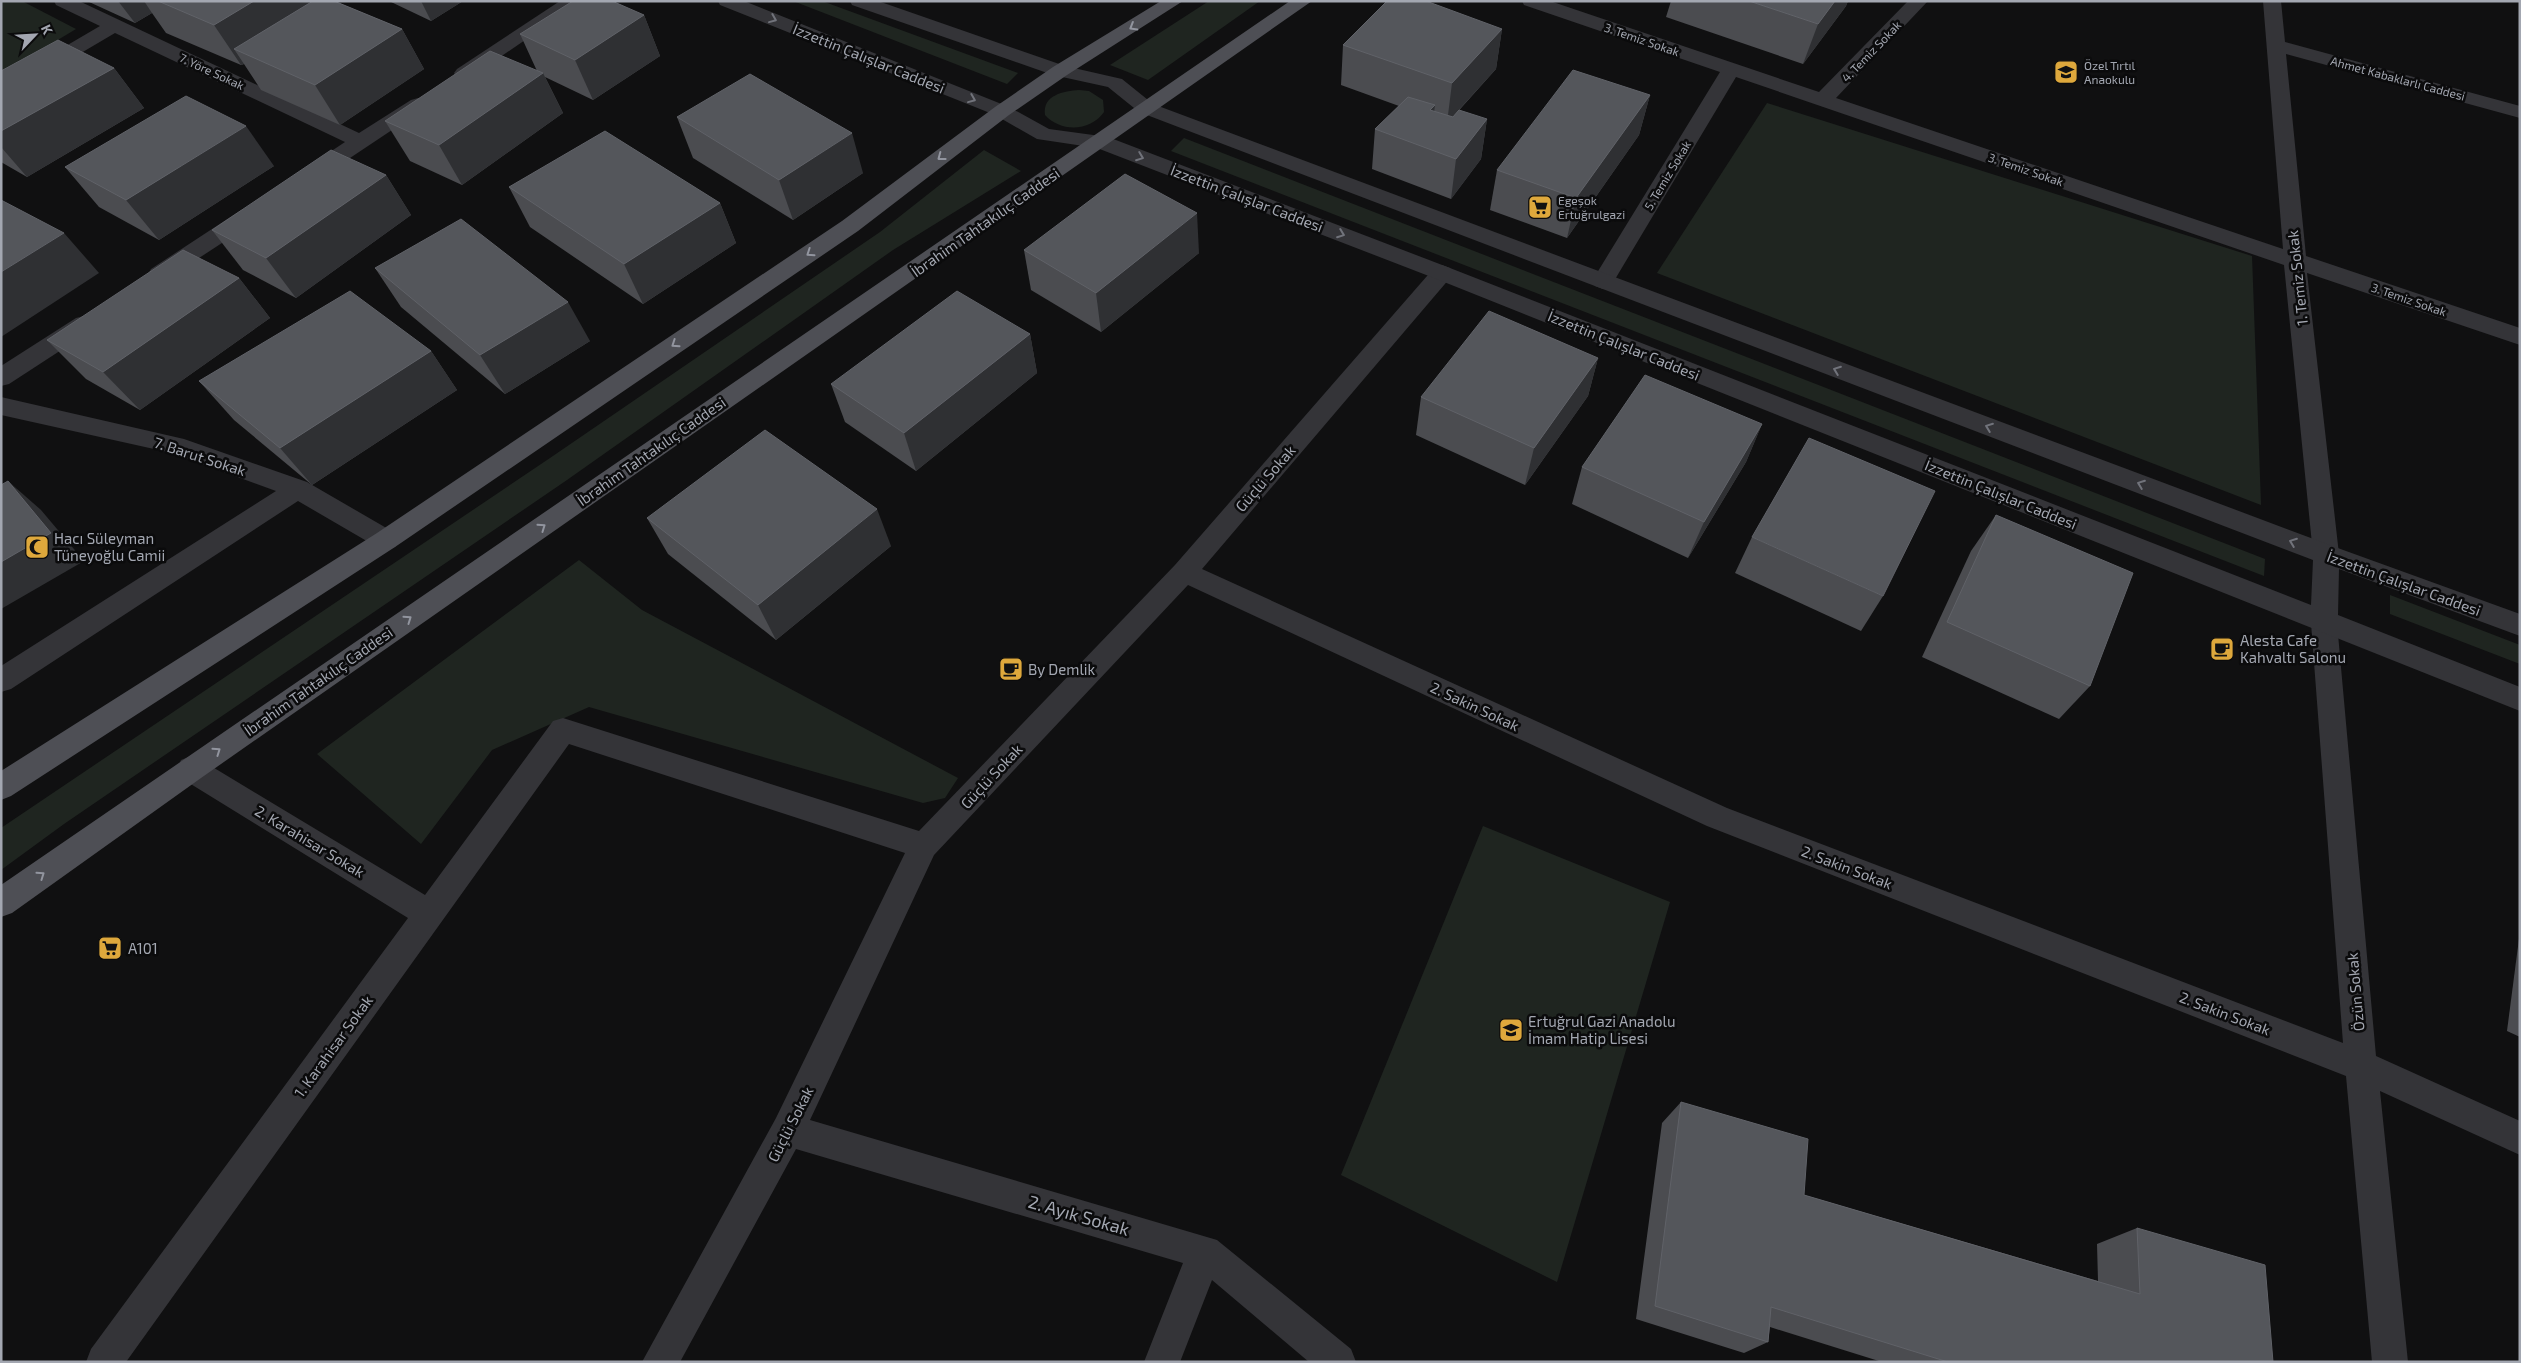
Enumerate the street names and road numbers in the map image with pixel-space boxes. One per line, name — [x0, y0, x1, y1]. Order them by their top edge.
street label: 4. Temiz Sokak — [1838, 18, 1904, 84]
street label: İzzettin Çalışlar Caddesi — [790, 19, 948, 98]
street label: 3. Temiz Sokak — [1603, 20, 1681, 58]
street label: 7. Yöre Sokak — [177, 50, 247, 92]
street label: Ahmet Kabaklarlı Caddesi — [2329, 53, 2467, 103]
street label: 5. Temiz Sokak — [1641, 138, 1693, 212]
street label: 3. Temiz Sokak — [1987, 150, 2065, 188]
street label: İzzettin Çalışlar Caddesi — [1168, 161, 1326, 236]
street label: İbrahim Tahtakılıç Caddesi — [907, 164, 1063, 281]
street label: 1. Temiz Sokak — [2283, 229, 2311, 327]
street label: 3. Temiz Sokak — [2370, 280, 2448, 318]
street label: İzzettin Çalışlar Caddesi — [1545, 306, 1703, 385]
street label: İbrahim Tahtakılıç Caddesi — [573, 393, 729, 510]
street label: 7. Barut Sokak — [152, 433, 248, 479]
street label: Güçlü Sokak — [1231, 441, 1300, 516]
street label: İzzettin Çalışlar Caddesi — [1922, 455, 2080, 534]
street label: İzzettin Çalışlar Caddesi — [2324, 547, 2483, 620]
street label: İbrahim Tahtakılıç Caddesi — [240, 623, 396, 740]
street label: 2. Sakin Sokak — [1428, 678, 1523, 735]
street label: Güçlü Sokak — [956, 740, 1027, 813]
street label: 2. Karahisar Sokak — [252, 801, 368, 881]
street label: 2. Sakin Sokak — [1799, 841, 1895, 893]
street label: Özün Sokak — [2343, 952, 2367, 1032]
street label: 2. Sakin Sokak — [2177, 987, 2273, 1039]
street label: 1. Karahisar Sokak — [290, 991, 376, 1101]
street label: Güçlü Sokak — [763, 1083, 818, 1165]
street label: 2. Ayık Sokak — [1026, 1190, 1132, 1240]

